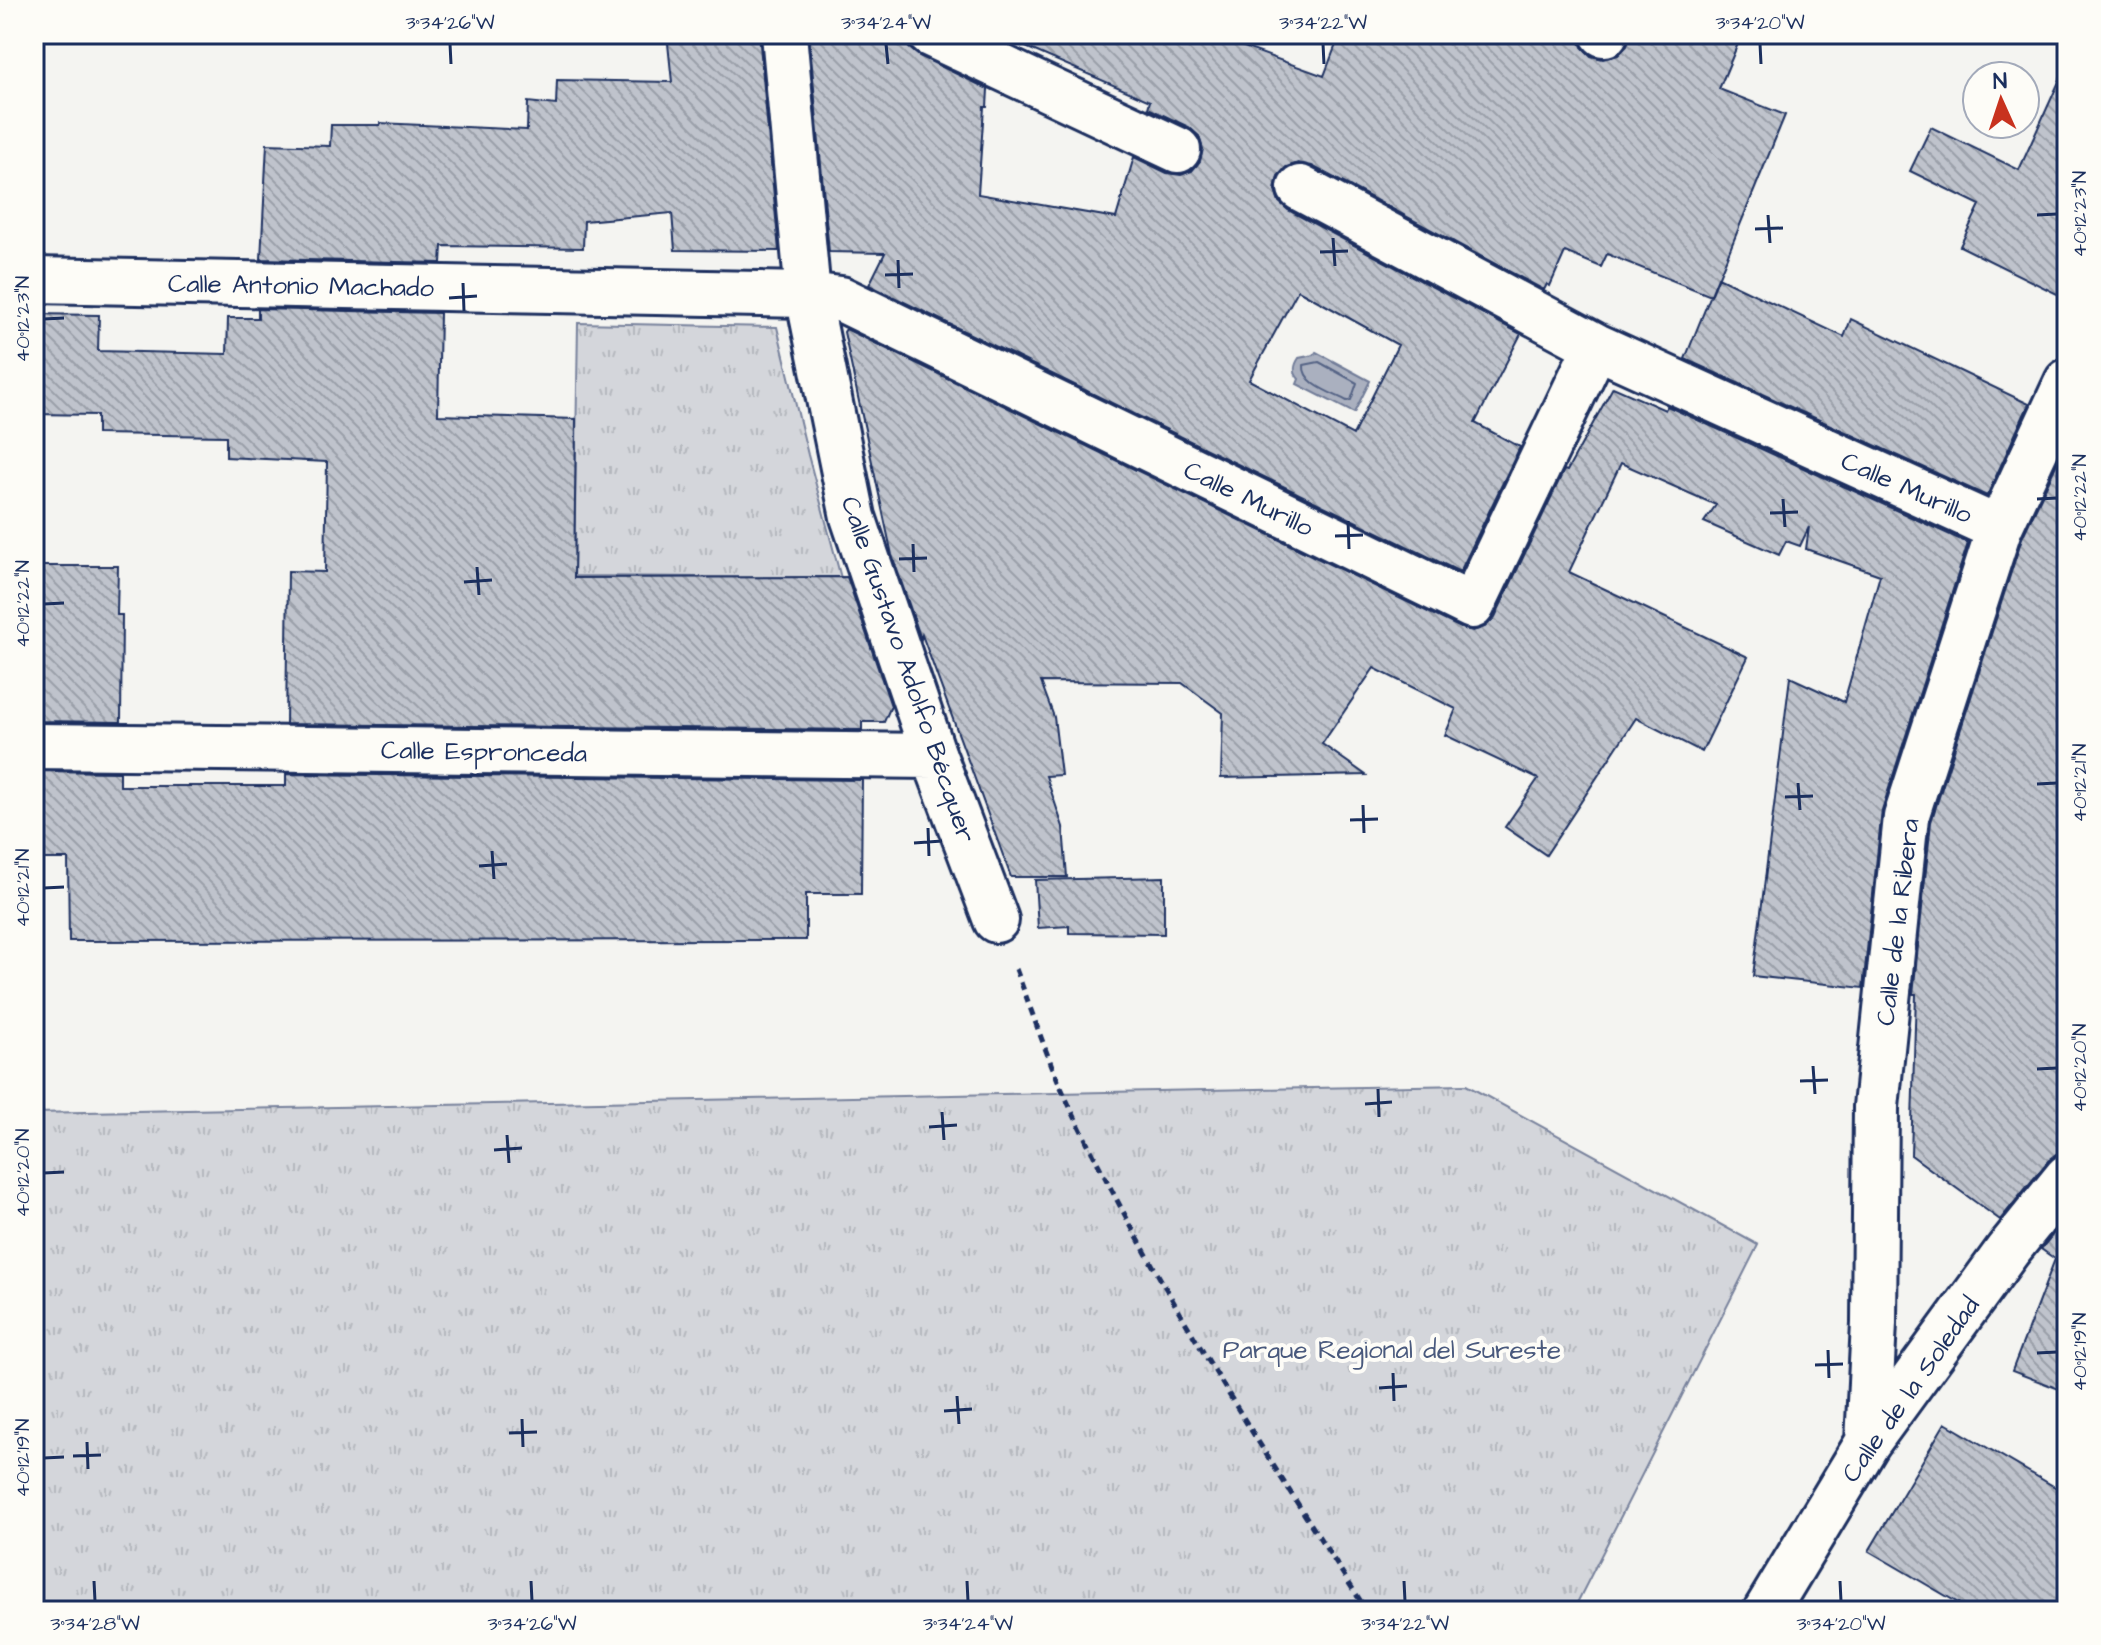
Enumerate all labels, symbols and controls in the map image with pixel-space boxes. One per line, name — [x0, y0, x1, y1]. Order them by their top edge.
text: 3°34'26"W — [405, 9, 495, 37]
text: 3°34'24"W — [841, 9, 931, 37]
text: 3°34'22"W — [1279, 9, 1367, 37]
text: 3°34'20"W — [1715, 9, 1805, 37]
north arrow — [1961, 60, 2041, 140]
text: N — [1992, 66, 2008, 97]
text: 40°12'23"N — [2066, 171, 2094, 257]
street label: Calle Antonio Machado — [168, 266, 435, 306]
text: 40°12'23"N — [9, 276, 37, 362]
street label: Calle Murillo — [1835, 443, 1978, 533]
street label: Calle Murillo — [1178, 452, 1320, 546]
text: 40°12'22"N — [2066, 454, 2094, 542]
street label: Calle Gustavo Adolfo Bécquer — [832, 491, 984, 847]
text: 40°12'22"N — [9, 560, 37, 648]
street label: Calle Espronceda — [381, 732, 587, 772]
text: 40°12'21"N — [2066, 743, 2094, 823]
street label: Calle de la Ribera — [1867, 816, 1929, 1028]
text: 40°12'21"N — [9, 848, 37, 928]
text: 40°12'20"N — [2066, 1023, 2094, 1113]
text: 40°12'20"N — [9, 1128, 37, 1218]
street label: Calle de la Soledad — [1833, 1289, 1988, 1490]
text: 40°12'19"N — [2066, 1312, 2094, 1392]
park label: Parque Regional del Sureste — [1223, 1332, 1561, 1370]
text: 40°12'19"N — [9, 1418, 37, 1498]
text: 3°34'28"W — [50, 1610, 140, 1638]
text: 3°34'26"W — [487, 1610, 577, 1638]
text: 3°34'24"W — [923, 1610, 1013, 1638]
text: 3°34'22"W — [1361, 1610, 1449, 1638]
text: 3°34'20"W — [1796, 1610, 1886, 1638]

